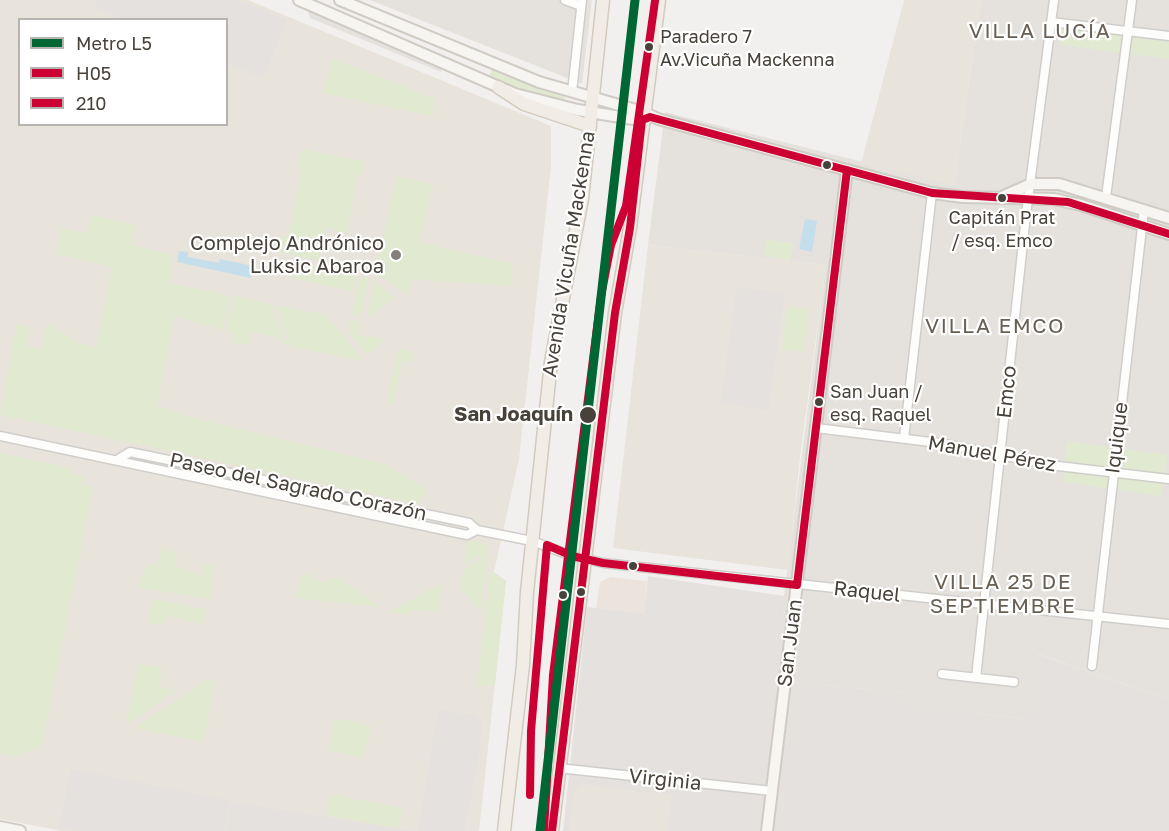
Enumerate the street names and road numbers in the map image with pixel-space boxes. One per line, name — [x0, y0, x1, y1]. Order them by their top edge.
street label: Avenida Vicuña Mackenna — [538, 129, 600, 379]
street label: Emco — [992, 364, 1022, 420]
street label: Iquique — [1101, 401, 1133, 475]
street label: Manuel Pérez — [926, 431, 1058, 477]
street label: Paseo del Sagrado Corazón — [167, 448, 429, 526]
street label: Raquel — [832, 577, 902, 607]
street label: San Juan — [773, 598, 807, 688]
street label: Virginia — [627, 764, 703, 796]

